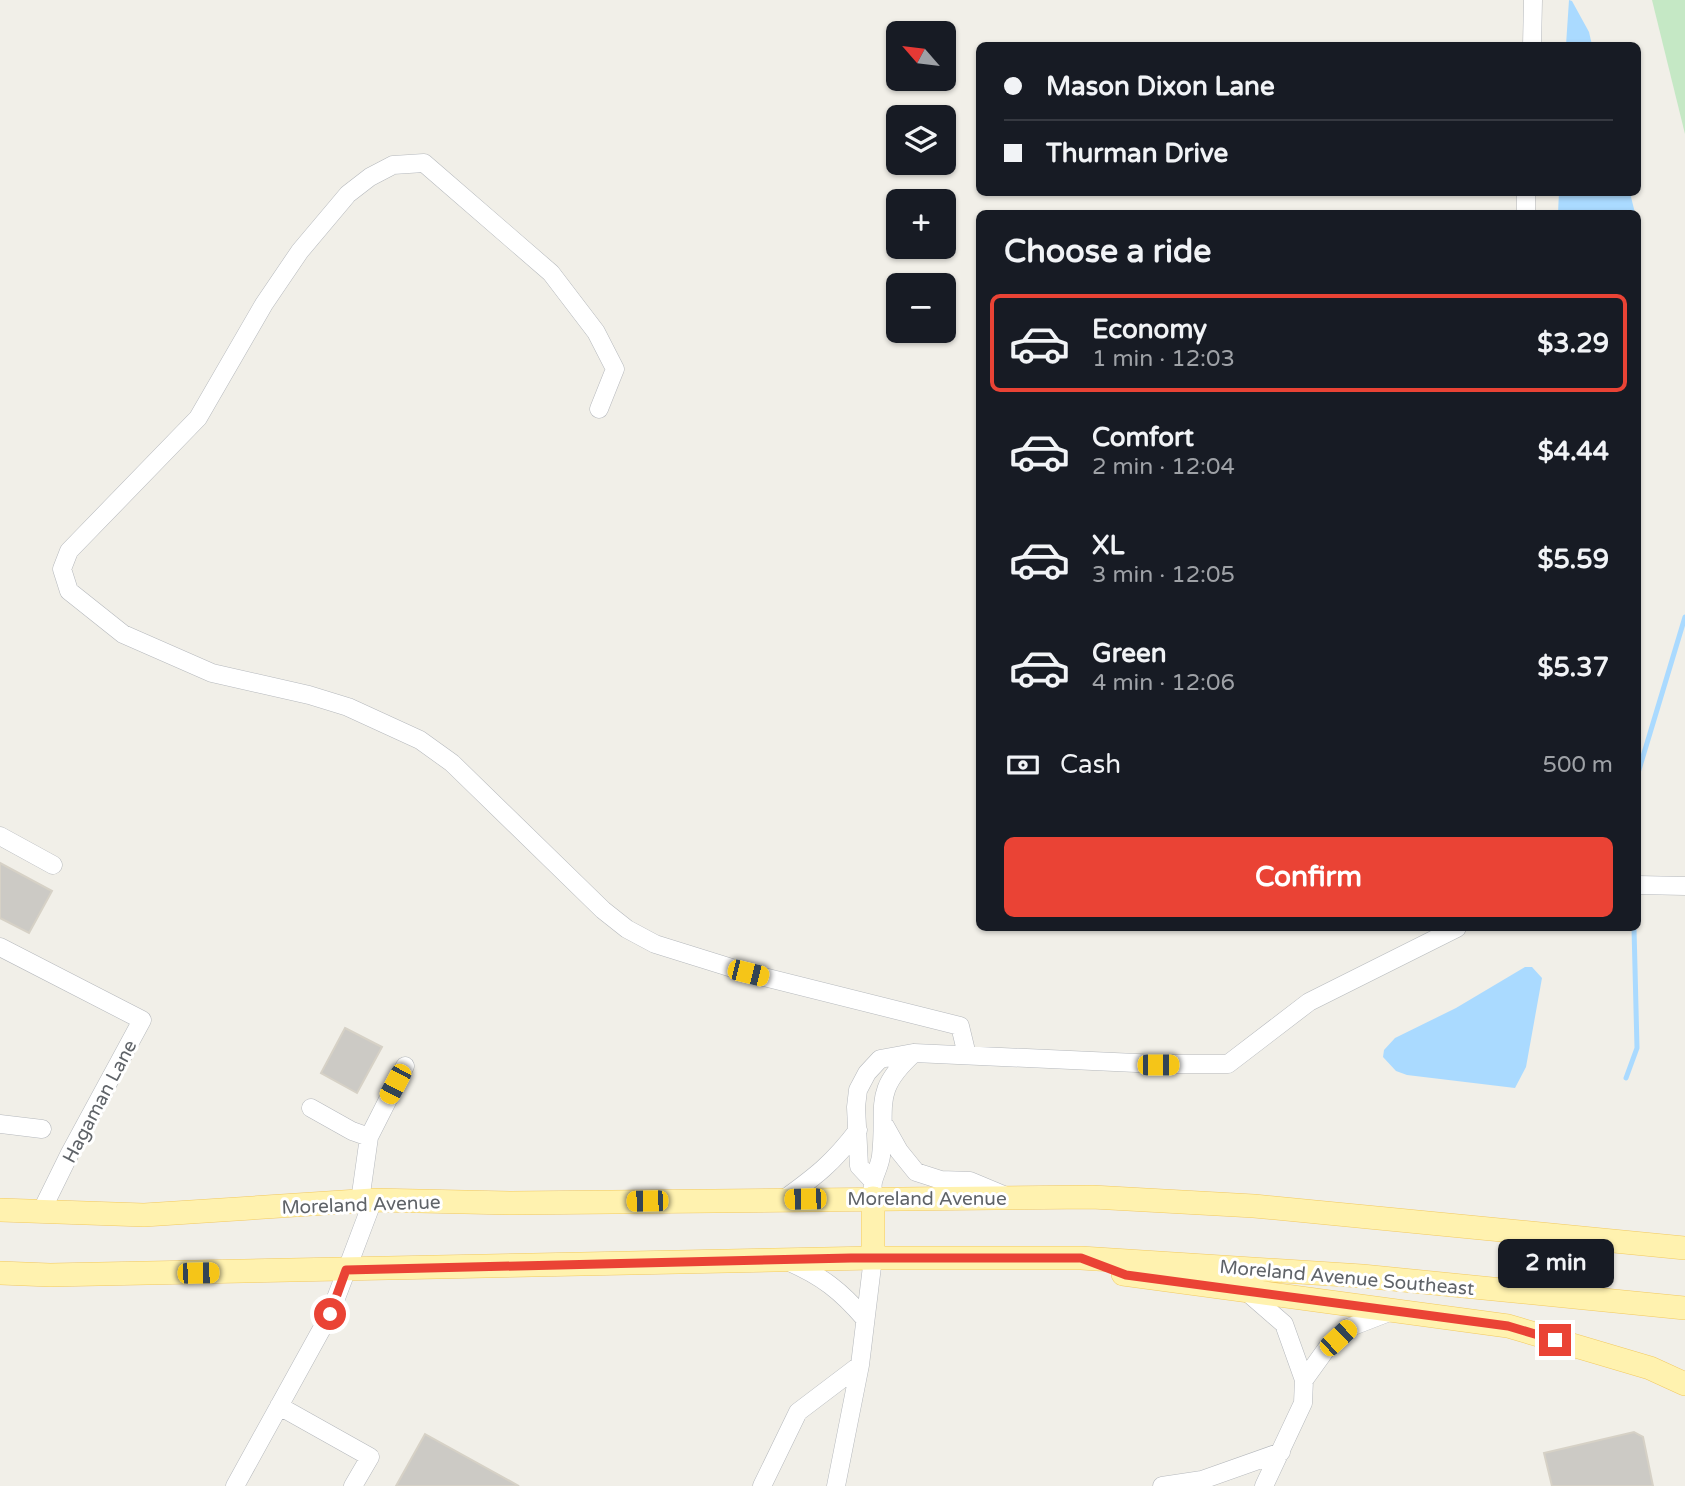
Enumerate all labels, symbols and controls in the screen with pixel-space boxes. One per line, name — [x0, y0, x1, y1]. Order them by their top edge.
north arrow — [886, 21, 956, 91]
map controls — [886, 21, 956, 343]
text: Mason Dixon Lane — [1046, 71, 1275, 102]
button: layers — [886, 105, 956, 175]
text: Thurman Drive — [1046, 138, 1228, 169]
button: + — [886, 189, 956, 259]
text: Choose a ride — [1004, 233, 1211, 271]
button: − — [886, 273, 956, 343]
icon: car — [1008, 312, 1071, 375]
text: Economy — [1092, 314, 1207, 345]
text: $3.29 — [1537, 328, 1609, 359]
text: 1 min · 12:03 — [1092, 345, 1235, 373]
icon: car — [1008, 420, 1071, 483]
text: Comfort — [1092, 422, 1194, 453]
text: $4.44 — [1538, 436, 1609, 467]
text: 2 min · 12:04 — [1092, 453, 1235, 481]
icon: car — [1008, 528, 1071, 591]
text: XL — [1092, 530, 1124, 561]
text: $5.59 — [1537, 544, 1609, 575]
text: 3 min · 12:05 — [1092, 561, 1235, 589]
icon: car — [1008, 636, 1071, 699]
text: Green — [1092, 638, 1167, 669]
text: $5.37 — [1537, 652, 1609, 683]
text: 4 min · 12:06 — [1092, 669, 1235, 697]
icon: cash — [1004, 746, 1042, 784]
text: Cash — [1060, 749, 1121, 780]
text: 500 m — [1543, 751, 1613, 779]
button: Confirm — [1004, 837, 1613, 917]
car — [726, 958, 771, 988]
street label: Hagaman Lane — [58, 1036, 142, 1167]
car — [1138, 1055, 1180, 1076]
car — [376, 1061, 415, 1107]
car — [784, 1188, 827, 1210]
street label: Moreland Avenue — [847, 1188, 1007, 1210]
car — [626, 1190, 669, 1212]
street label: Moreland Avenue — [281, 1191, 441, 1219]
callout: 2 min — [1497, 1238, 1613, 1288]
text: 2 min — [1525, 1249, 1587, 1277]
street label: Moreland Avenue Southeast — [1219, 1256, 1475, 1300]
car — [177, 1262, 220, 1284]
route start — [314, 1298, 346, 1330]
car — [1316, 1316, 1361, 1360]
route end — [1539, 1324, 1571, 1356]

